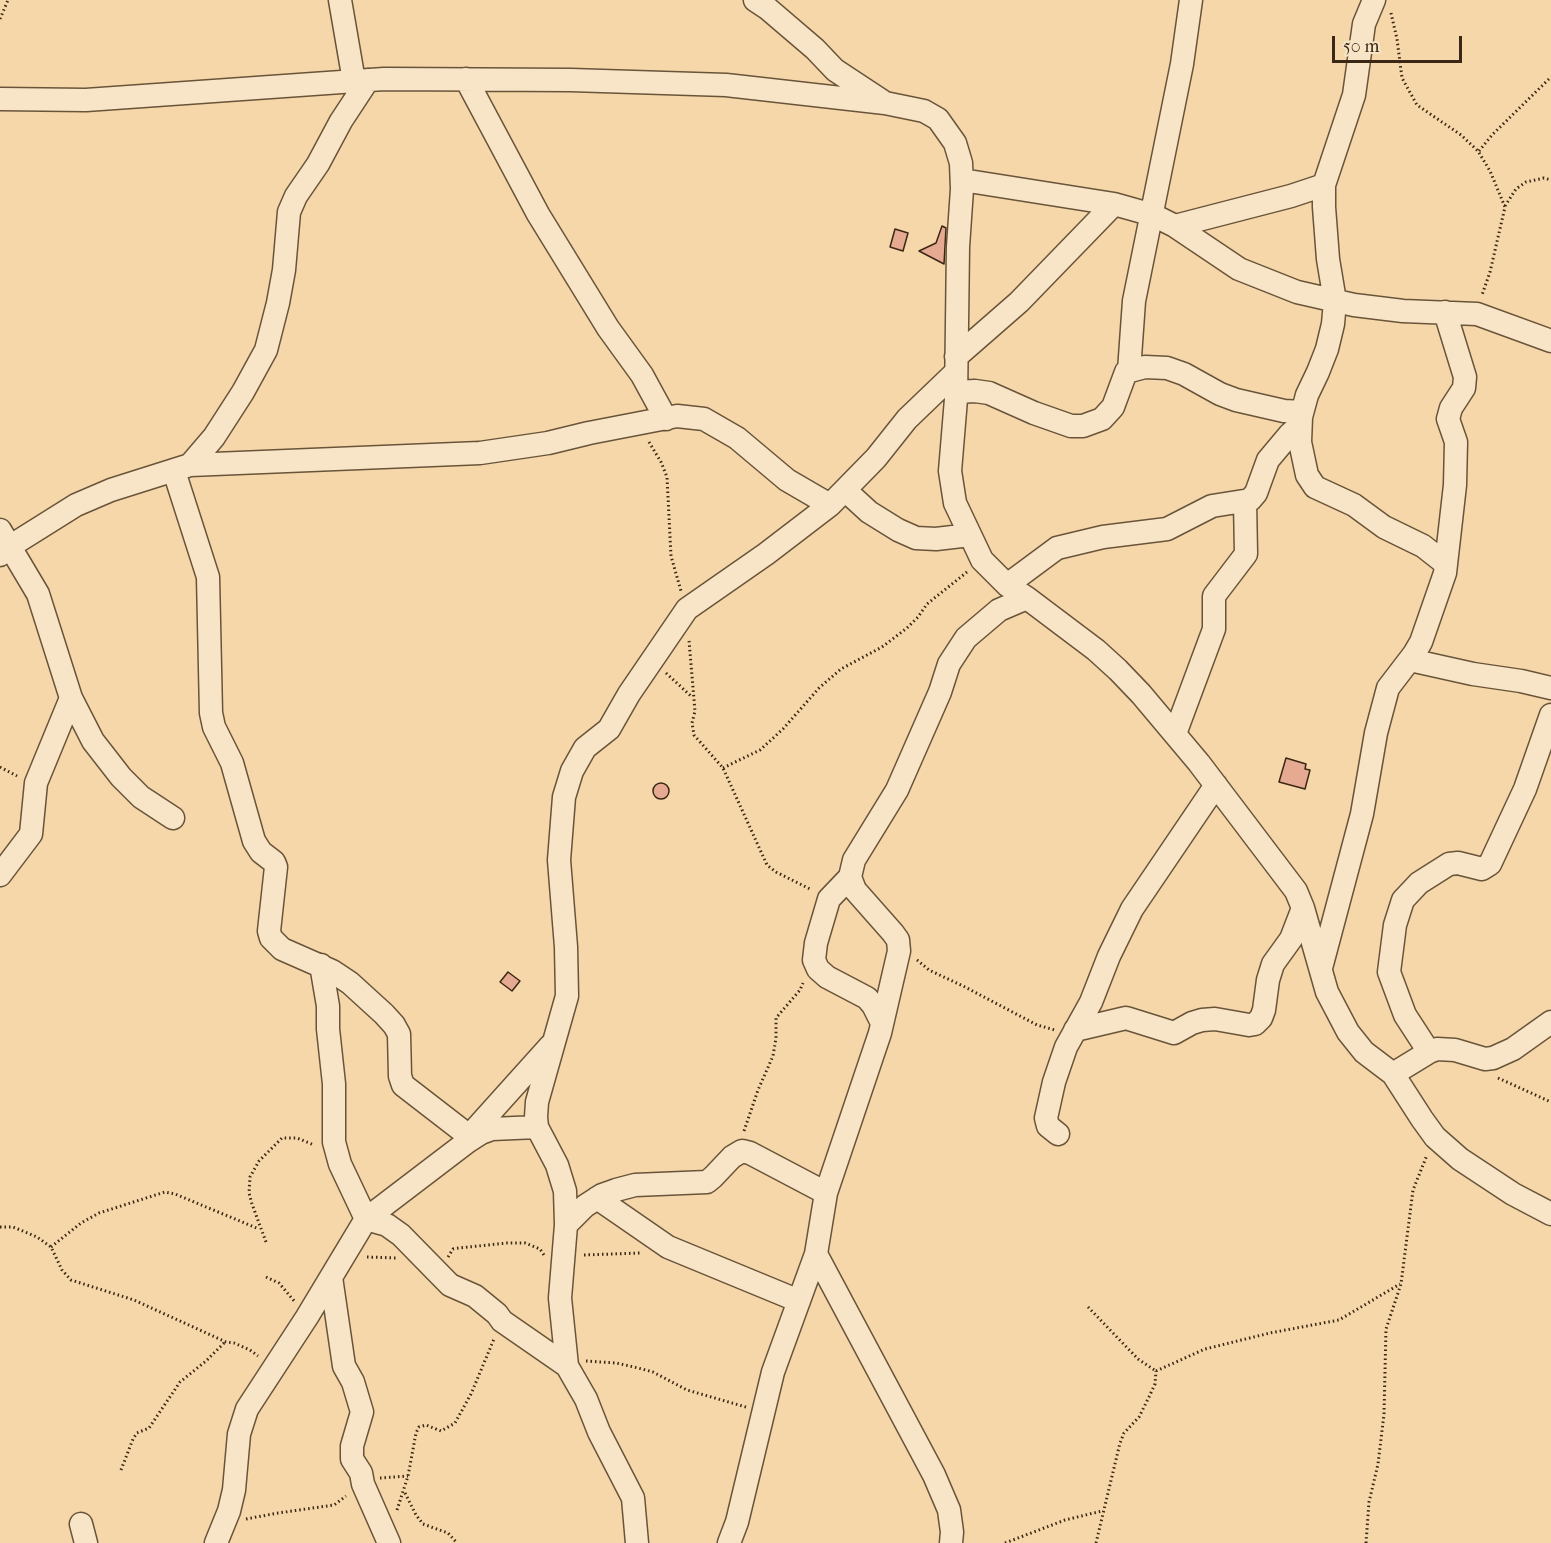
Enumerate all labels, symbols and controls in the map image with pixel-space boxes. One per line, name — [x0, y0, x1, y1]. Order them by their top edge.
scale bar — [1335, 24, 1466, 62]
text: 50 m — [1343, 36, 1379, 57]

